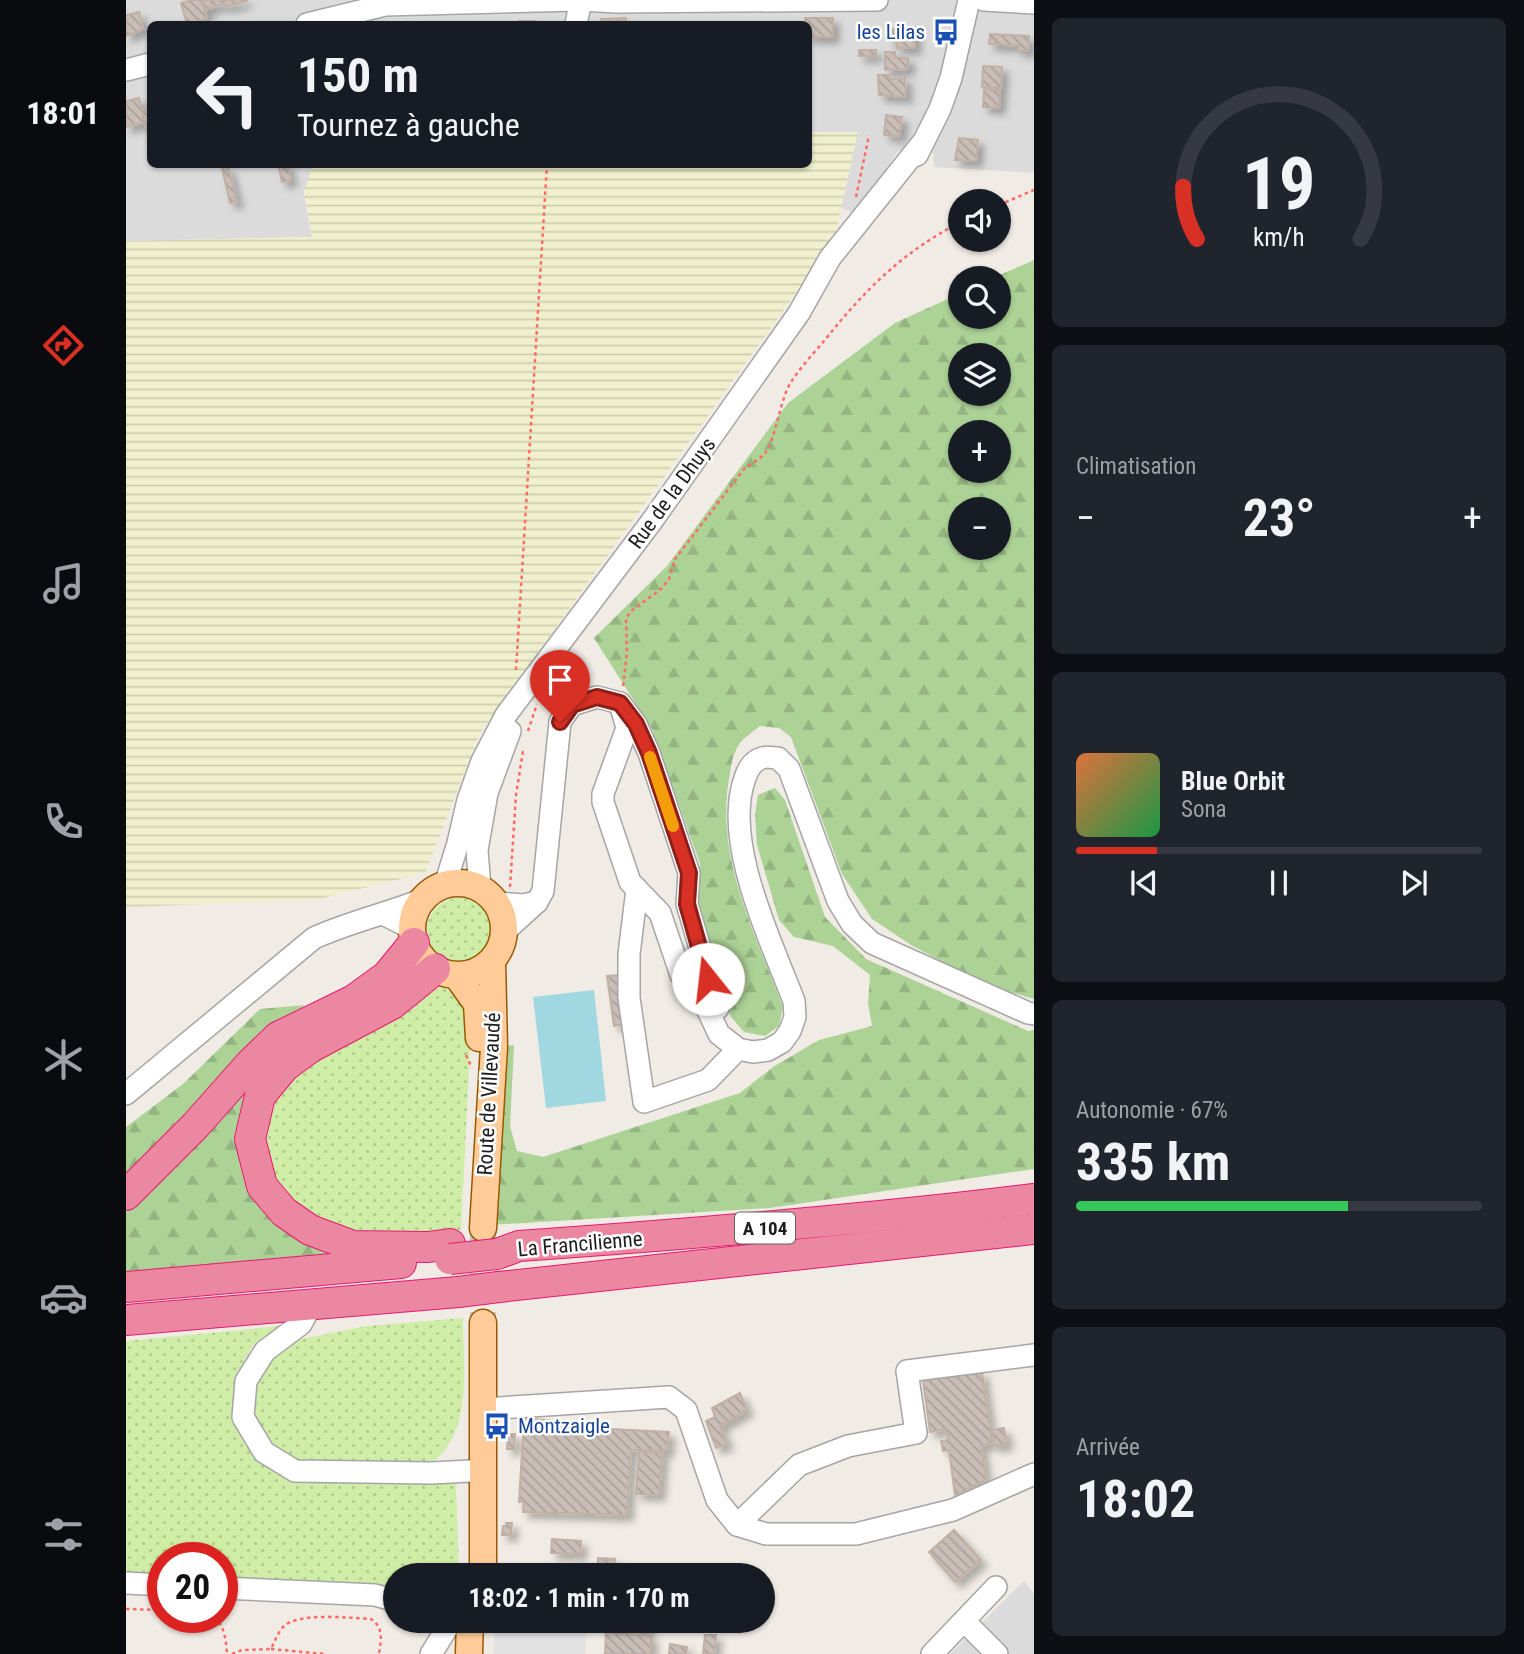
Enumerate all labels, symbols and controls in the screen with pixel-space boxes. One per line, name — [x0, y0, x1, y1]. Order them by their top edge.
bus stop icon: les Lilas — [931, 17, 961, 47]
place label: les Lilas — [857, 20, 925, 44]
text: 150 m — [297, 47, 419, 104]
icon: left — [182, 49, 273, 140]
text: 18:01 — [26, 94, 100, 132]
text: Tournez à gauche — [297, 106, 520, 144]
text: 19 — [1242, 141, 1316, 227]
map controls — [948, 189, 1011, 560]
button: sound — [948, 189, 1011, 252]
text: km/h — [1253, 222, 1305, 251]
button: search — [948, 266, 1011, 329]
icon: directions — [39, 321, 88, 370]
button: layers — [948, 343, 1011, 406]
button: + — [948, 420, 1011, 483]
street label: Rue de la Dhuys — [624, 433, 720, 553]
text: Climatisation — [1076, 453, 1196, 480]
text: 23° — [1243, 488, 1315, 549]
text: − — [1076, 496, 1095, 540]
text: + — [1463, 496, 1482, 540]
button: − — [948, 497, 1011, 560]
icon: music — [39, 559, 88, 608]
pin — [530, 650, 590, 722]
icon: arrive — [541, 661, 579, 699]
text: Blue Orbit — [1181, 766, 1285, 796]
text: Sona — [1181, 796, 1227, 823]
icon: phone — [39, 797, 88, 846]
icon: previous — [1125, 864, 1163, 902]
icon: pause — [1260, 864, 1298, 902]
icon: next — [1395, 864, 1433, 902]
position arrow — [671, 942, 745, 1016]
street label: Route de Villevaudé — [473, 1012, 505, 1176]
icon: climate — [39, 1035, 88, 1084]
text: Autonomie · 67% — [1076, 1097, 1228, 1124]
text: 335 km — [1076, 1132, 1230, 1193]
road number: A 104 — [735, 1212, 795, 1244]
street label: La Francilienne — [517, 1227, 644, 1261]
icon: car — [39, 1273, 88, 1322]
bus stop icon: Montzaigle — [482, 1411, 512, 1441]
place label: Montzaigle — [518, 1414, 610, 1438]
text: Arrivée — [1076, 1434, 1140, 1461]
text: 18:02 — [1076, 1469, 1195, 1530]
icon: filters — [39, 1510, 88, 1559]
speed limit sign: 20 — [147, 1542, 238, 1633]
text: 18:02 · 1 min · 170 m — [469, 1583, 689, 1613]

